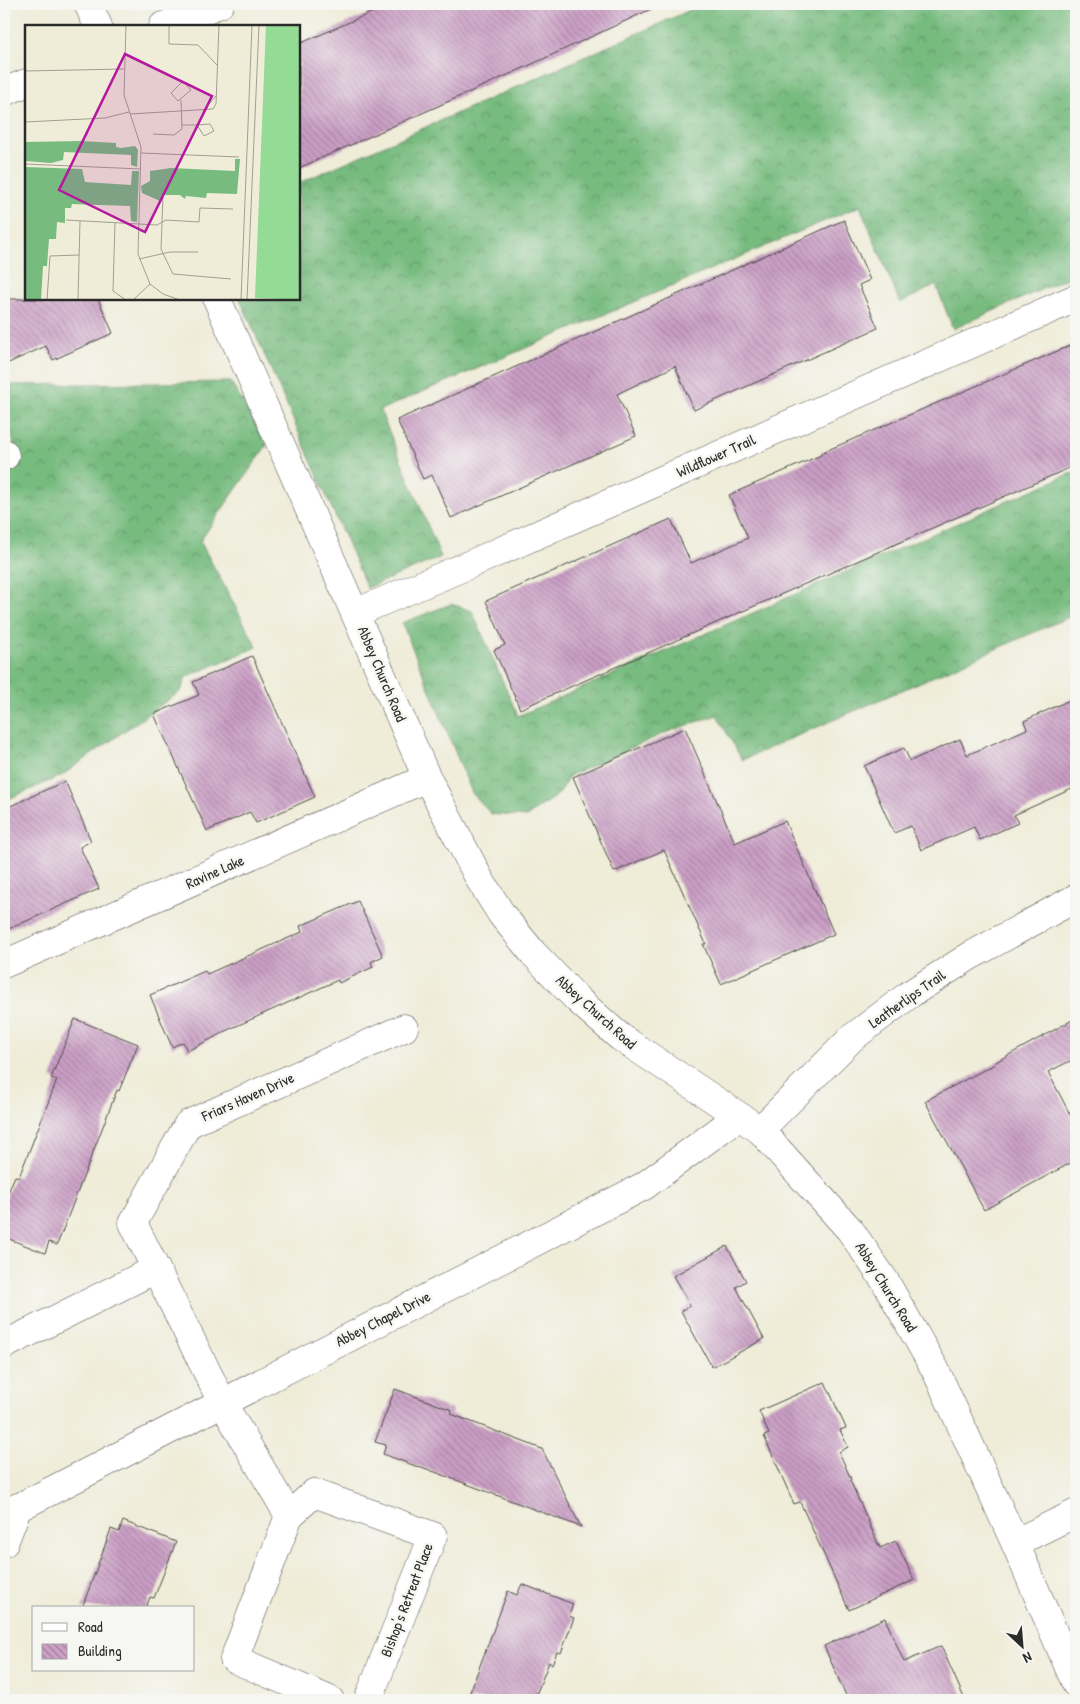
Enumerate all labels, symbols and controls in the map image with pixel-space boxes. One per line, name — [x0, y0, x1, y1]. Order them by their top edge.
inset map — [25, 25, 300, 300]
street label: Wildflower Trail — [673, 429, 759, 482]
street label: Abbey Church Road — [353, 623, 412, 725]
street label: Ravine Lake — [182, 849, 247, 894]
street label: Leatherlips Trail — [864, 964, 949, 1033]
street label: Abbey Church Road — [551, 970, 641, 1054]
street label: Friars Haven Drive — [197, 1067, 297, 1127]
street label: Abbey Church Road — [851, 1238, 922, 1336]
street label: Abbey Chapel Drive — [332, 1286, 434, 1351]
street label: Bishop's Retreat Place — [375, 1540, 438, 1660]
legend — [32, 1606, 195, 1672]
text: Road — [78, 1616, 103, 1637]
north arrow — [998, 1622, 1048, 1672]
text: Building — [78, 1640, 122, 1661]
text: N — [1020, 1648, 1035, 1669]

